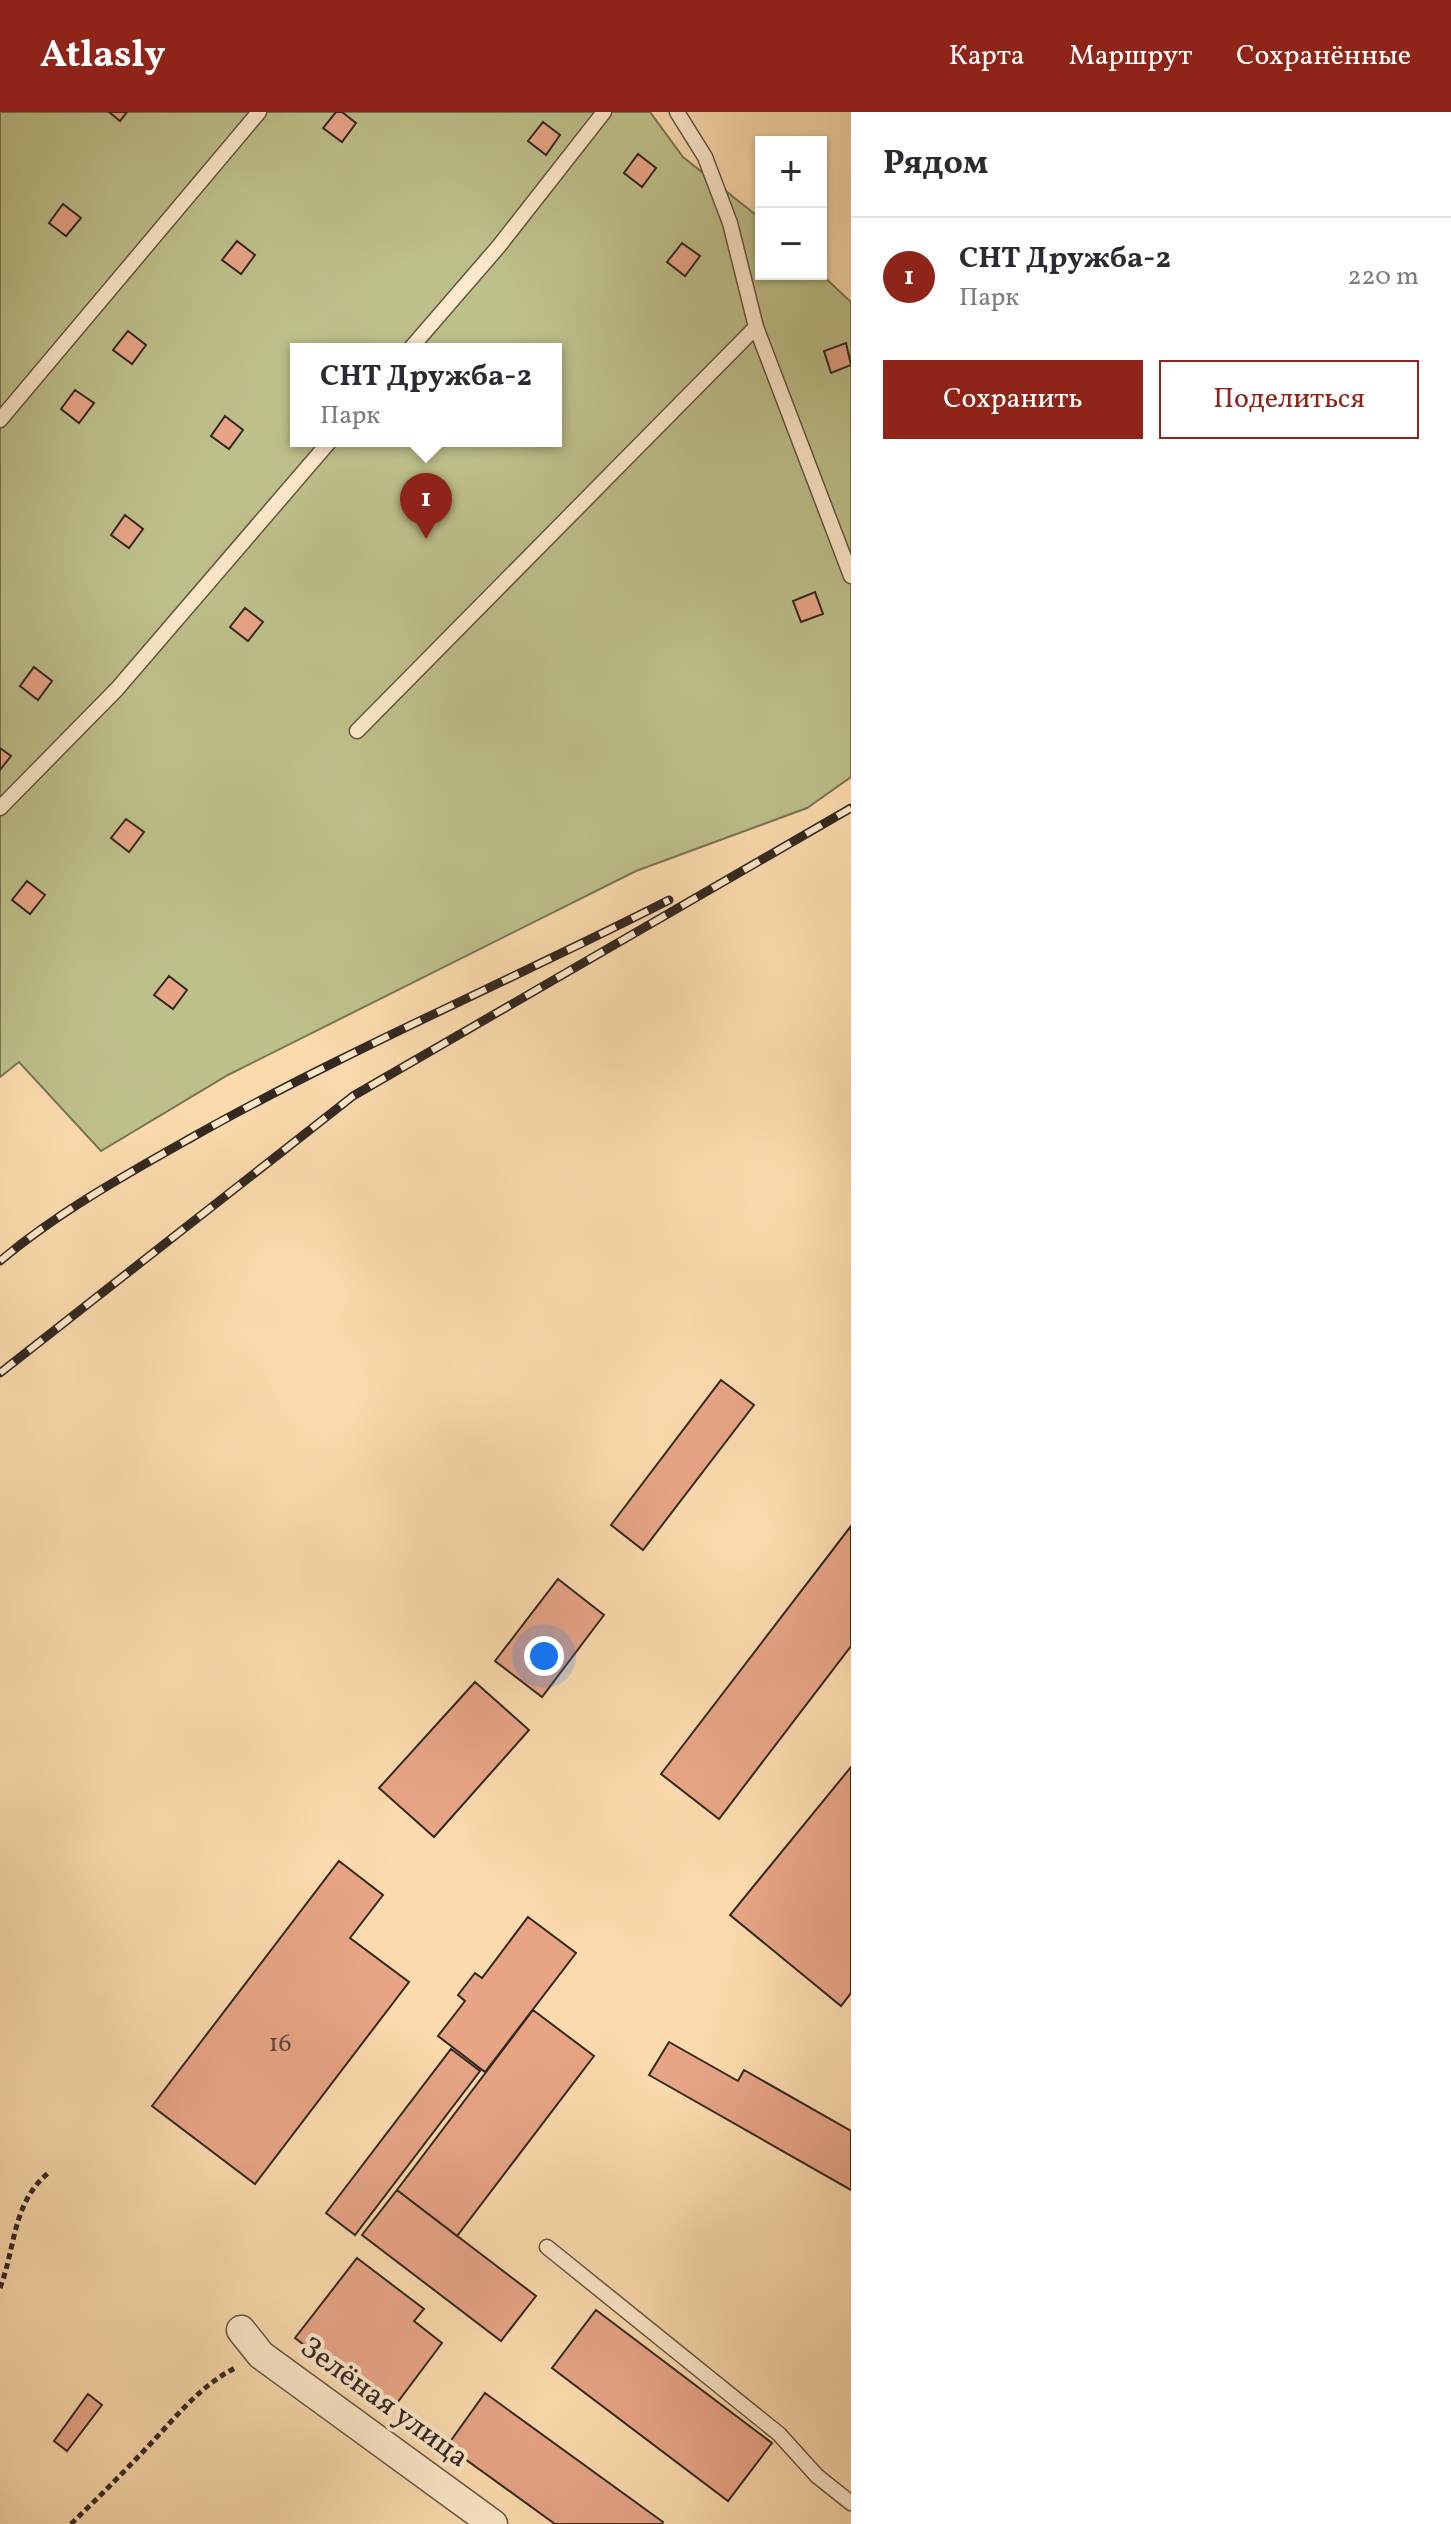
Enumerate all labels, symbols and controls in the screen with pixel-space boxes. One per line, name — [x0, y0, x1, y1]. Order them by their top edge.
text: Atlasly — [40, 30, 166, 83]
text: Карта — [949, 37, 1025, 76]
text: Маршрут — [1069, 37, 1192, 76]
text: Сохранённые — [1236, 37, 1411, 76]
map controls — [755, 136, 827, 280]
button: + — [755, 136, 827, 208]
text: Рядом — [883, 141, 988, 188]
button: − — [755, 208, 827, 280]
text: СНТ Дружба-2 — [959, 238, 1171, 280]
text: 1 — [904, 259, 914, 295]
text: 220 m — [1347, 259, 1419, 295]
text: Парк — [959, 280, 1019, 316]
popup — [290, 343, 562, 447]
text: СНТ Дружба-2 — [320, 356, 532, 398]
button: Сохранить — [883, 360, 1143, 439]
button: Поделиться — [1159, 360, 1419, 439]
text: Парк — [320, 398, 380, 434]
pin: 1 — [400, 473, 452, 539]
your location — [524, 1636, 564, 1676]
house number: 16 — [268, 2026, 292, 2062]
street label: Зелёная улица — [291, 2327, 477, 2479]

